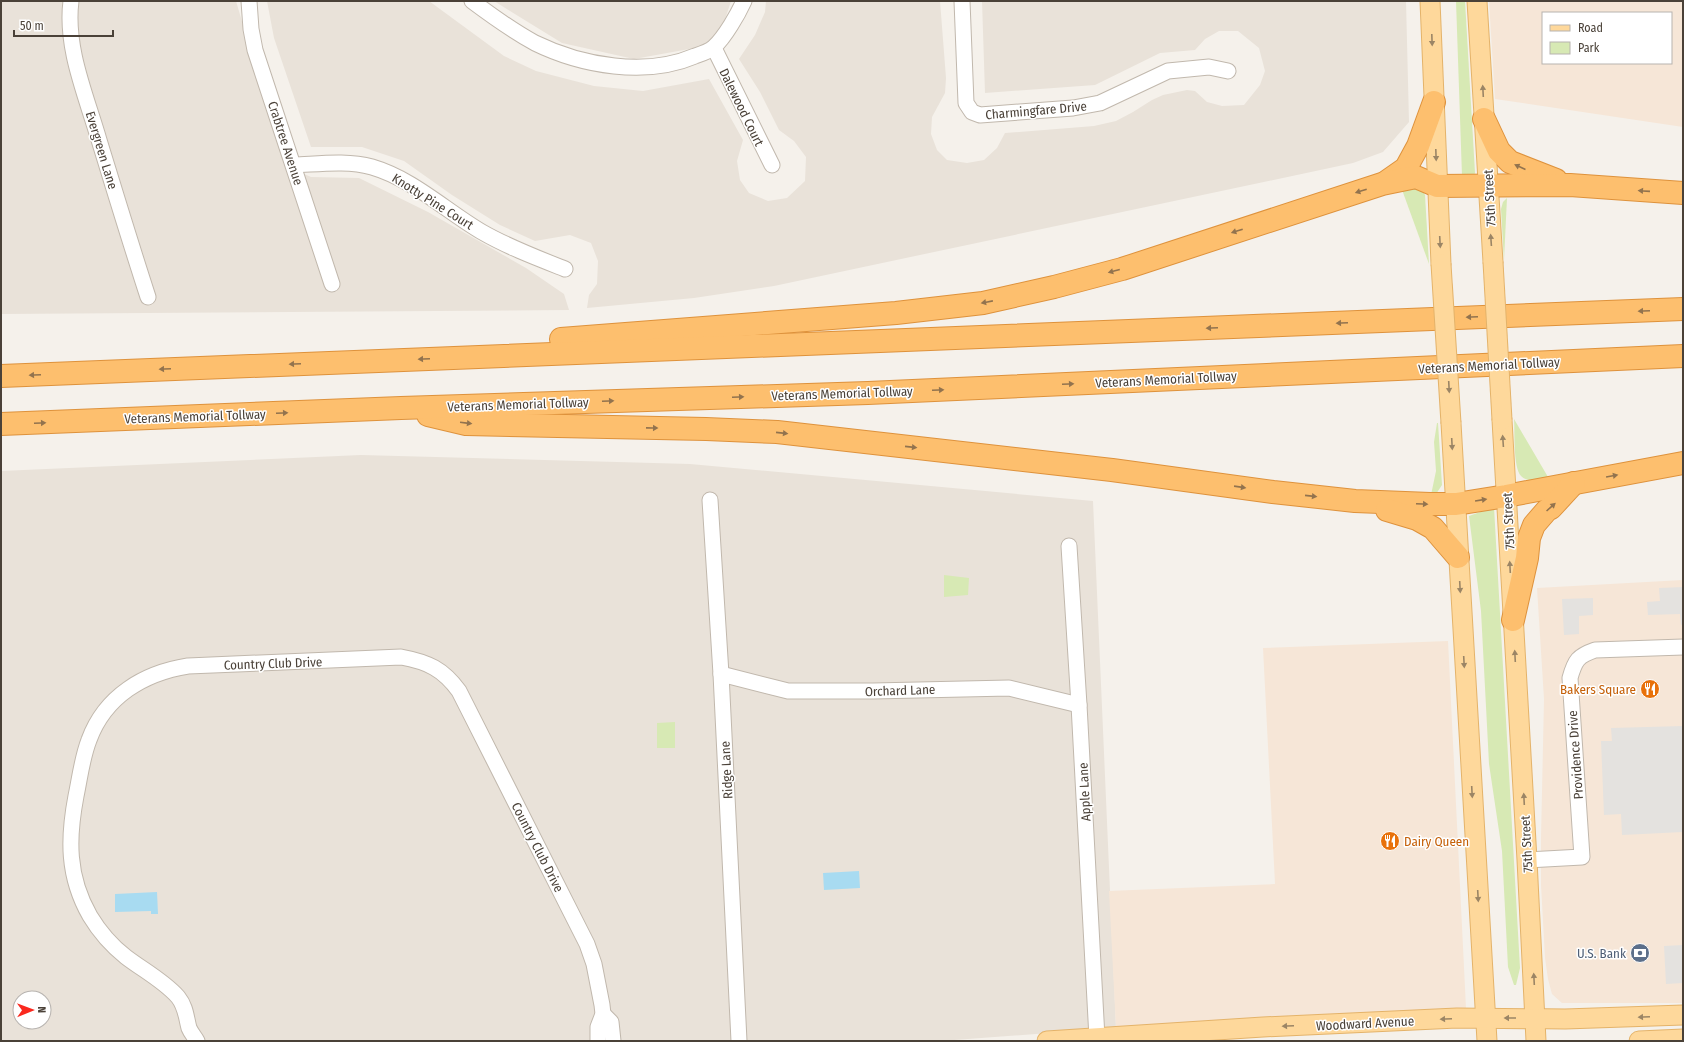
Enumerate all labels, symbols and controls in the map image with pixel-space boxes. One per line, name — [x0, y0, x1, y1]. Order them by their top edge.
scale bar — [14, 12, 113, 38]
legend — [1542, 12, 1672, 64]
text: 50 m — [20, 19, 44, 33]
text: Road — [1578, 21, 1603, 35]
one-way arrow — [1428, 34, 1435, 46]
text: Park — [1578, 41, 1600, 55]
street label: Dalewood Court — [716, 66, 767, 149]
one-way arrow — [1479, 85, 1486, 98]
street label: Crabtree Avenue — [265, 99, 306, 187]
street label: Charmingfare Drive — [985, 99, 1087, 122]
street label: Evergreen Lane — [83, 109, 120, 191]
one-way arrow — [1433, 149, 1439, 162]
one-way arrow — [1515, 164, 1526, 170]
street label: 75th Street — [1480, 168, 1498, 227]
street label: Knotty Pine Court — [389, 170, 477, 233]
one-way arrow — [1638, 187, 1650, 194]
one-way arrow — [1355, 188, 1367, 194]
one-way arrow — [1231, 228, 1243, 234]
one-way arrow — [1488, 234, 1495, 246]
one-way arrow — [1437, 236, 1444, 248]
one-way arrow — [1107, 268, 1119, 274]
one-way arrow — [981, 299, 994, 305]
one-way arrow — [1638, 307, 1650, 314]
one-way arrow — [1466, 314, 1478, 321]
one-way arrow — [1336, 319, 1348, 326]
one-way arrow — [1206, 324, 1218, 331]
street label: Veterans Memorial Tollway — [1418, 354, 1560, 377]
one-way arrow — [418, 355, 430, 362]
one-way arrow — [288, 361, 301, 367]
one-way arrow — [159, 366, 171, 373]
street label: Veterans Memorial Tollway — [1095, 368, 1237, 391]
one-way arrow — [28, 372, 41, 378]
one-way arrow — [1062, 381, 1075, 387]
one-way arrow — [1445, 381, 1452, 393]
street label: Veterans Memorial Tollway — [771, 384, 913, 403]
one-way arrow — [932, 386, 944, 393]
one-way arrow — [732, 394, 745, 400]
street label: Veterans Memorial Tollway — [447, 395, 589, 414]
one-way arrow — [602, 398, 614, 405]
street label: Veterans Memorial Tollway — [124, 407, 266, 426]
one-way arrow — [276, 410, 289, 416]
one-way arrow — [34, 419, 46, 426]
one-way arrow — [460, 420, 472, 427]
one-way arrow — [646, 425, 658, 432]
one-way arrow — [776, 430, 788, 436]
one-way arrow — [1499, 435, 1506, 447]
one-way arrow — [1449, 438, 1456, 450]
one-way arrow — [905, 444, 917, 451]
one-way arrow — [1606, 473, 1618, 479]
one-way arrow — [1234, 484, 1246, 490]
street label: 75th Street — [1499, 491, 1517, 550]
one-way arrow — [1305, 493, 1317, 499]
one-way arrow — [1475, 497, 1487, 503]
one-way arrow — [1416, 500, 1428, 507]
one-way arrow — [1546, 502, 1557, 511]
one-way arrow — [1507, 561, 1514, 573]
one-way arrow — [1457, 581, 1464, 593]
one-way arrow — [1512, 650, 1519, 662]
street label: Country Club Drive — [223, 654, 323, 673]
one-way arrow — [1461, 656, 1468, 668]
restaurant icon: Bakers Square — [1639, 678, 1661, 700]
street label: Orchard Lane — [864, 682, 936, 699]
place label: Bakers Square — [1560, 682, 1636, 697]
street label: Providence Drive — [1565, 710, 1586, 800]
street label: Ridge Lane — [717, 741, 736, 799]
street label: Apple Lane — [1075, 762, 1094, 822]
one-way arrow — [1468, 786, 1475, 798]
one-way arrow — [1520, 793, 1527, 805]
street label: Country Club Drive — [508, 800, 567, 895]
street label: 75th Street — [1517, 814, 1535, 873]
restaurant icon: Dairy Queen — [1379, 830, 1401, 852]
place label: Dairy Queen — [1404, 834, 1469, 849]
one-way arrow — [1474, 890, 1481, 902]
bank icon: U.S. Bank — [1629, 942, 1651, 964]
place label: U.S. Bank — [1577, 946, 1627, 961]
one-way arrow — [1530, 973, 1537, 985]
north arrow — [12, 990, 52, 1030]
text: N — [35, 1006, 48, 1013]
street label: Woodward Avenue — [1316, 1013, 1414, 1034]
one-way arrow — [1637, 1014, 1650, 1020]
one-way arrow — [1440, 1015, 1452, 1022]
one-way arrow — [1503, 1015, 1516, 1021]
one-way arrow — [1282, 1023, 1294, 1030]

